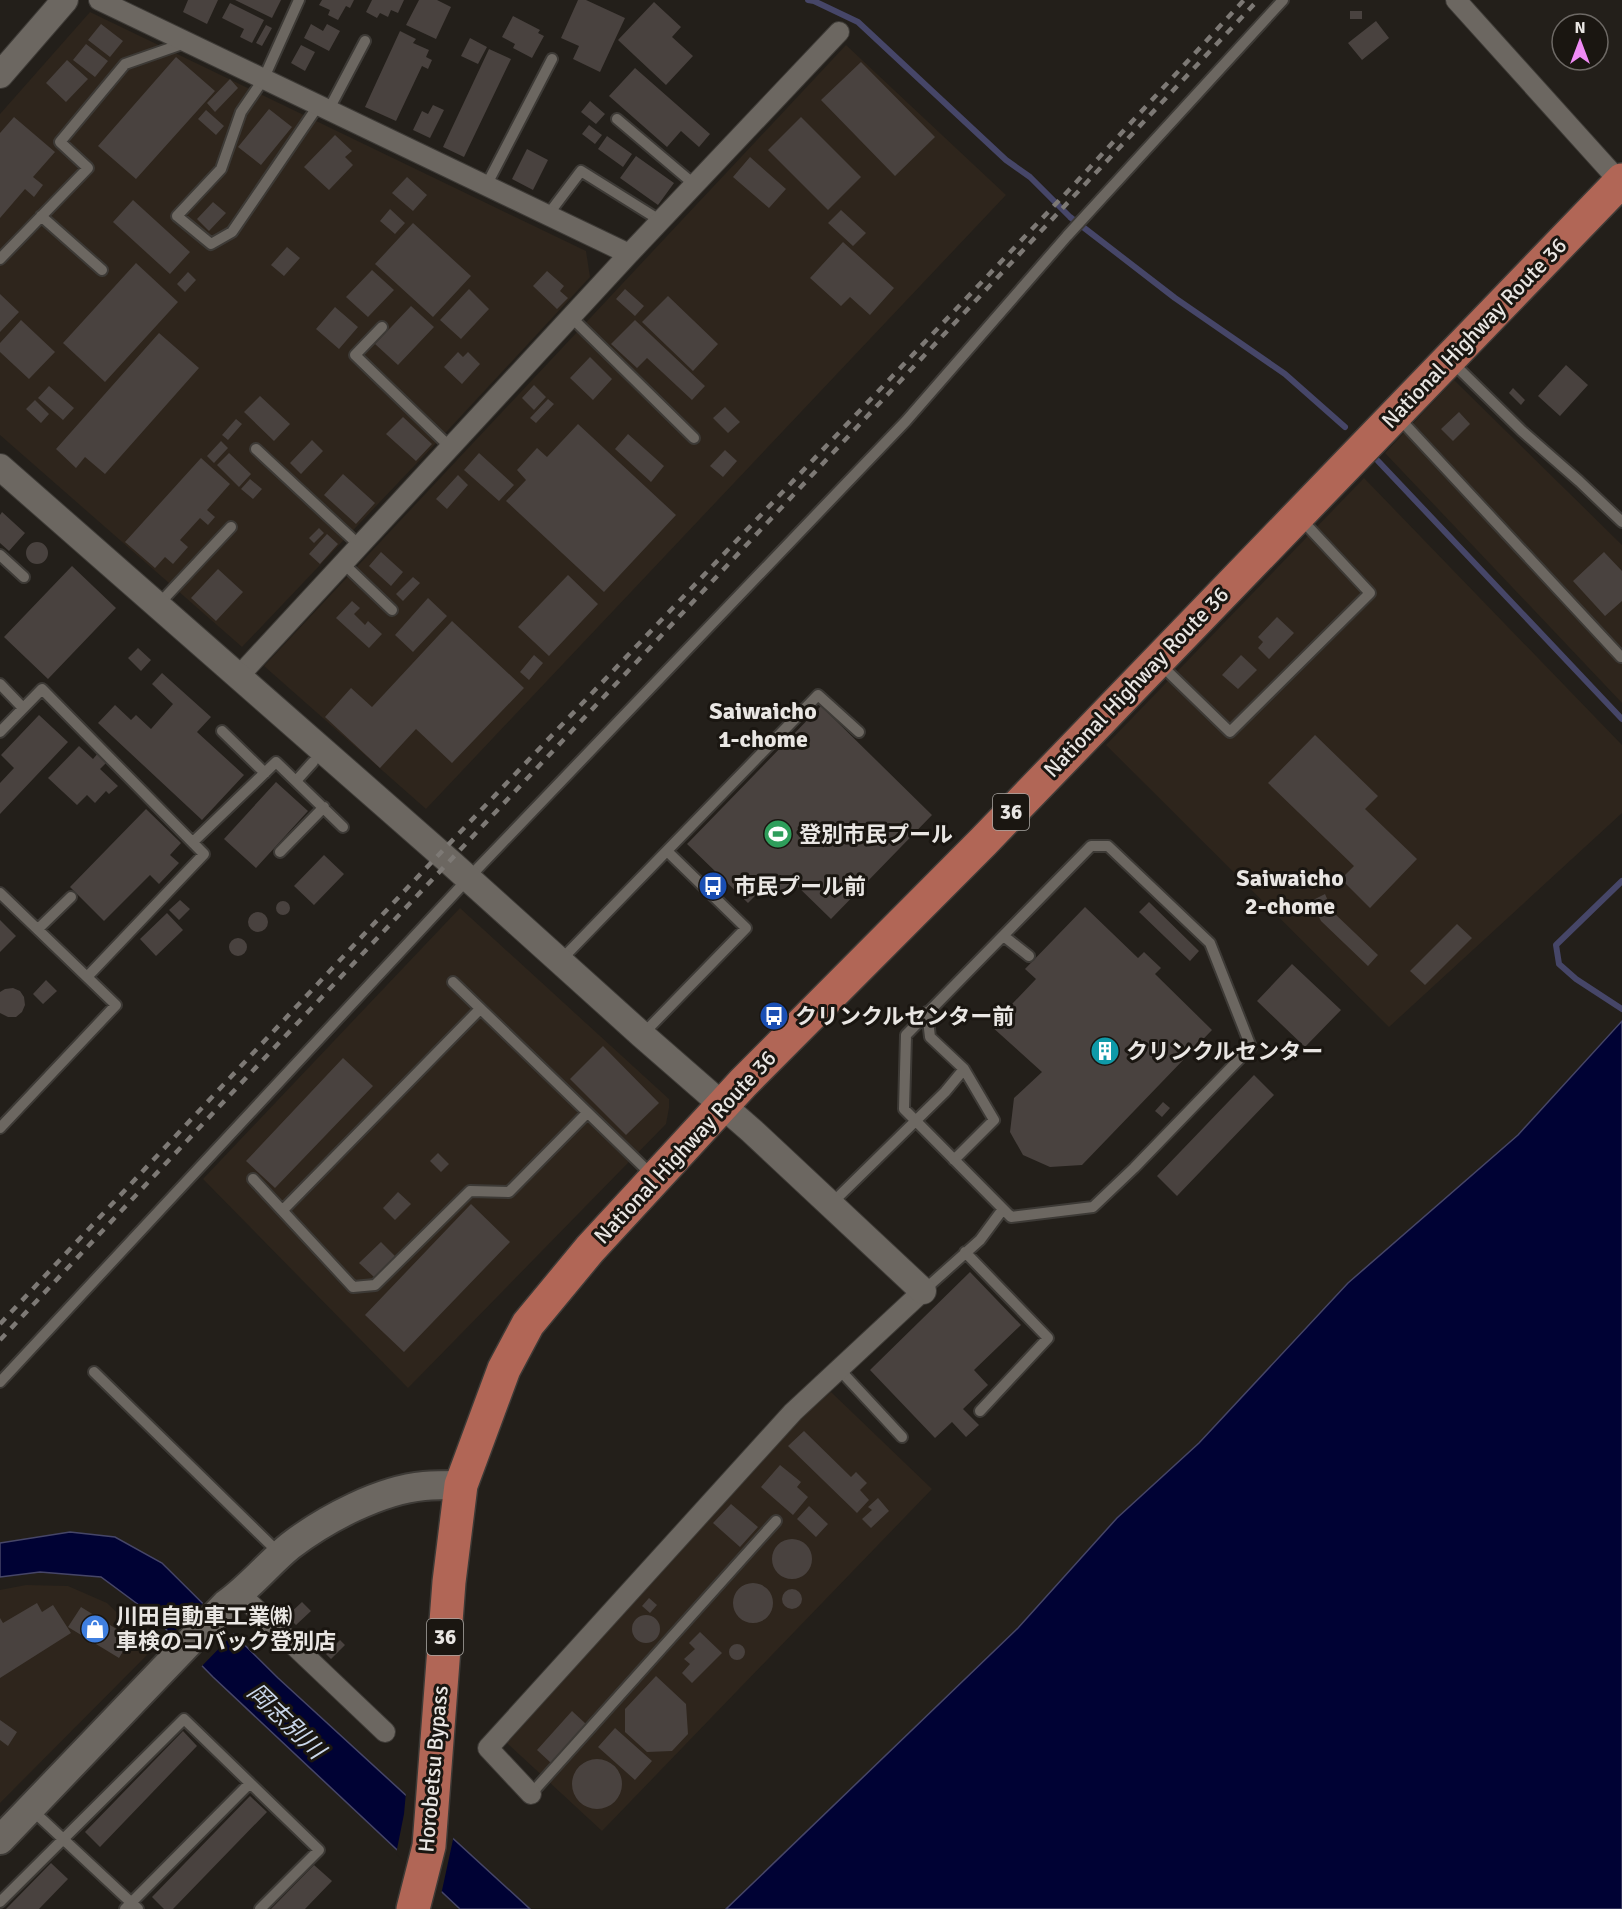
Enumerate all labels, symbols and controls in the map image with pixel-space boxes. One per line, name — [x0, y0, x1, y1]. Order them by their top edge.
north arrow — [1550, 12, 1610, 72]
text: N — [1574, 18, 1586, 38]
street label: National Highway Route 36 — [1376, 232, 1572, 434]
street label: National Highway Route 36 — [1038, 581, 1234, 783]
district label: Saiwaicho 1-chome — [709, 696, 817, 754]
road number: 36 — [993, 794, 1029, 830]
sports icon: 登別市民プール — [762, 818, 794, 850]
place label: 登別市民プール — [799, 821, 953, 848]
district label: Saiwaicho 2-chome — [1236, 863, 1344, 921]
bus stop icon: 市民プール前 — [697, 870, 729, 902]
place label: 市民プール前 — [734, 873, 866, 900]
bus stop icon: クリンクルセンター前 — [758, 1000, 790, 1032]
place label: クリンクルセンター前 — [795, 1003, 1014, 1030]
building icon: クリンクルセンター — [1089, 1035, 1121, 1067]
place label: クリンクルセンター — [1126, 1038, 1323, 1065]
street label: National Highway Route 36 — [588, 1045, 782, 1249]
place label: 川田自動車工業㈱ 車検のコバック登別店 — [116, 1603, 336, 1655]
shop icon: 川田自動車工業㈱ 車検のコバック登別店 — [79, 1613, 111, 1645]
road number: 36 — [427, 1619, 463, 1655]
water label: 岡志別川 — [241, 1677, 333, 1767]
street label: Horobetsu Bypass — [412, 1684, 454, 1854]

